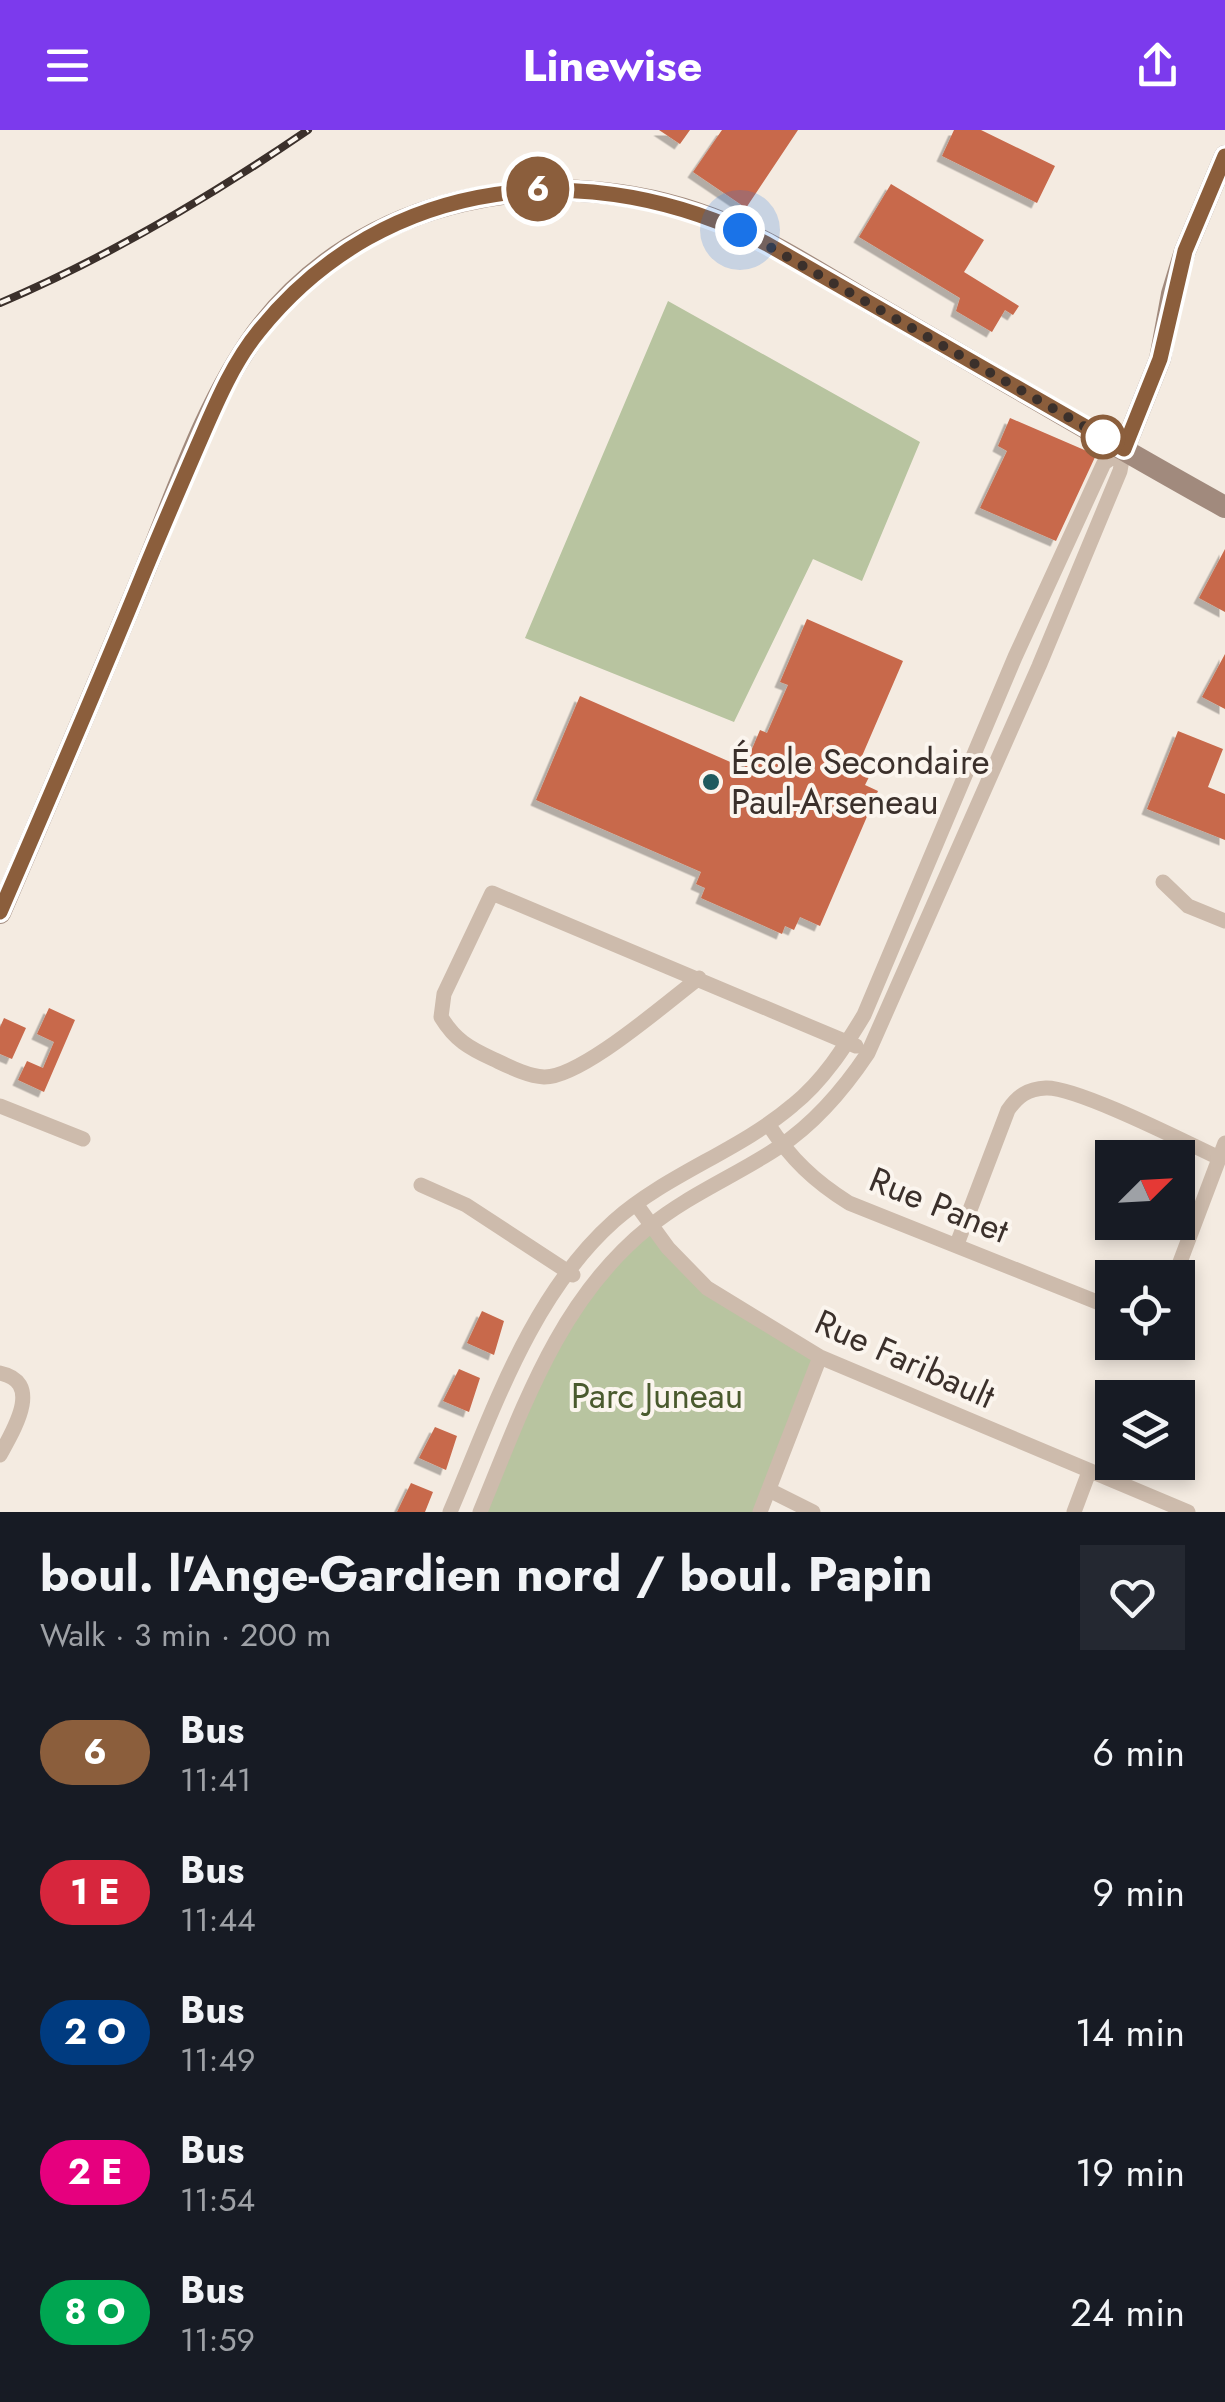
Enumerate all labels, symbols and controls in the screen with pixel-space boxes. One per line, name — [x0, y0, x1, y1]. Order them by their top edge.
text: Linewise — [522, 33, 703, 98]
icon: menu — [40, 38, 95, 93]
icon: share — [1130, 38, 1185, 93]
line badge: 6 — [506, 157, 570, 222]
text: 6 — [526, 164, 550, 214]
your location — [715, 205, 765, 255]
unlabelled marker — [1082, 416, 1124, 458]
place label: École Secondaire Paul-Arseneau — [731, 737, 989, 827]
marker: École Secondaire Paul-Arseneau — [700, 771, 722, 793]
north arrow — [1095, 1140, 1195, 1240]
map controls — [1095, 1140, 1195, 1480]
street label: Rue Panet — [862, 1154, 1017, 1256]
button: locate — [1095, 1260, 1195, 1360]
street label: Rue Faribault — [807, 1297, 1004, 1421]
park label: Parc Juneau — [571, 1371, 743, 1421]
button: layers — [1095, 1380, 1195, 1480]
text: boul. l'Ange-Gardien nord / boul. Papin — [40, 1540, 933, 1609]
button: heart — [1080, 1545, 1185, 1650]
text: Walk · 3 min · 200 m — [40, 1612, 331, 1658]
text: Bus — [180, 1702, 244, 1757]
text: 6 min — [1092, 1725, 1185, 1780]
text: 6 — [83, 1727, 107, 1777]
text: 11:41 — [180, 1757, 251, 1803]
text: Bus — [180, 1842, 244, 1897]
text: 9 min — [1092, 1865, 1185, 1920]
text: 1 E — [70, 1867, 120, 1917]
text: 11:44 — [180, 1897, 256, 1943]
text: Bus — [180, 1982, 244, 2037]
text: 14 min — [1075, 2005, 1185, 2060]
text: 2 O — [64, 2007, 126, 2057]
text: 11:49 — [180, 2037, 256, 2083]
text: Bus — [180, 2122, 244, 2177]
text: 19 min — [1075, 2145, 1185, 2200]
text: 2 E — [68, 2147, 122, 2197]
text: 11:54 — [180, 2177, 255, 2223]
text: Bus — [180, 2262, 244, 2317]
text: 24 min — [1070, 2285, 1185, 2340]
text: 8 O — [64, 2287, 126, 2337]
text: 11:59 — [180, 2317, 255, 2363]

